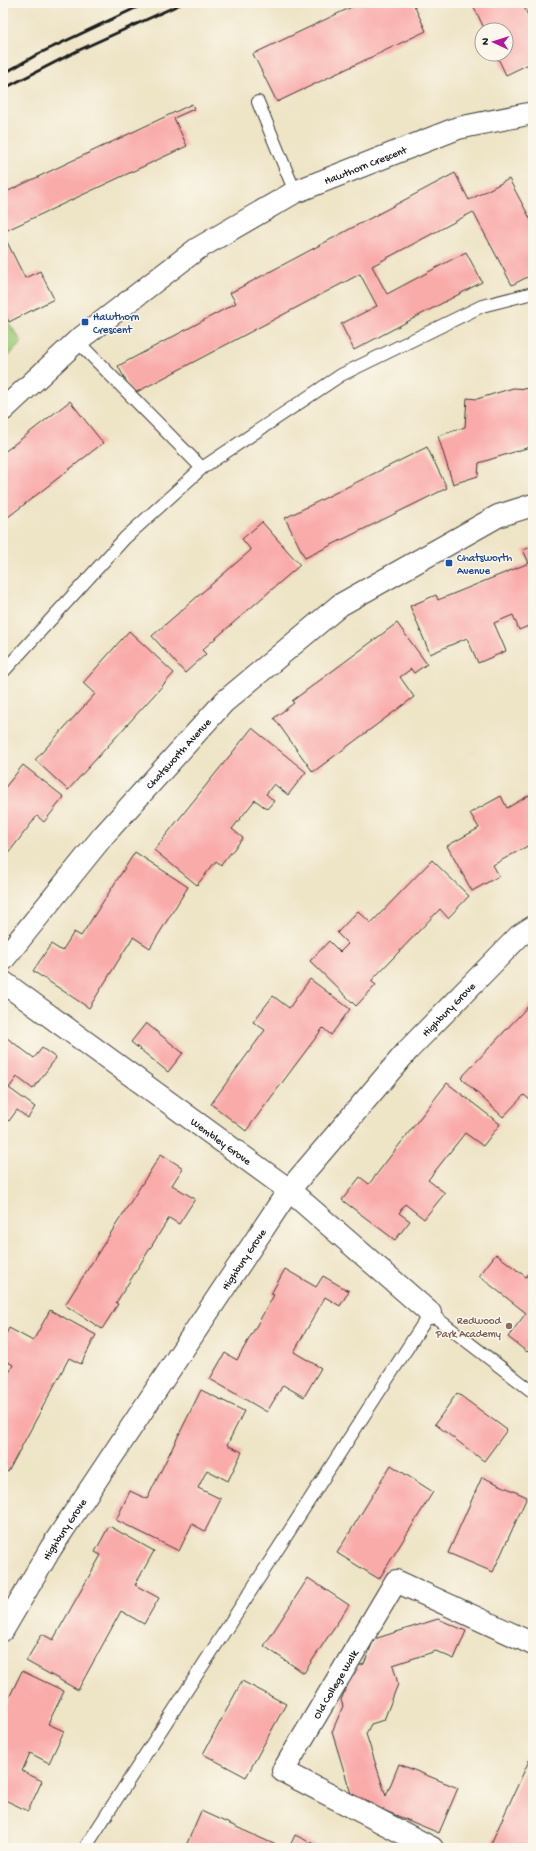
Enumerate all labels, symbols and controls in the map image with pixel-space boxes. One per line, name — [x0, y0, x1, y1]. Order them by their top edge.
north arrow — [474, 22, 514, 62]
text: N — [480, 37, 492, 45]
street label: Hawthorn Crescent — [323, 144, 410, 188]
place label: Hawthorn Crescent — [93, 312, 140, 337]
marker: Hawthorn Crescent — [80, 317, 90, 327]
place label: Chatsworth Avenue — [457, 553, 512, 578]
marker: Chatsworth Avenue — [444, 558, 454, 568]
street label: Chatsworth Avenue — [144, 716, 214, 792]
street label: Highbury Grove — [420, 980, 479, 1040]
street label: Wembley Grove — [188, 1116, 253, 1169]
street label: Highbury Grove — [220, 1227, 270, 1293]
place label: Redwood Park Academy — [435, 1316, 503, 1341]
marker: Redwood Park Academy — [504, 1321, 514, 1331]
street label: Highbury Grove — [41, 1497, 90, 1563]
street label: Old College Walk — [311, 1648, 362, 1721]

